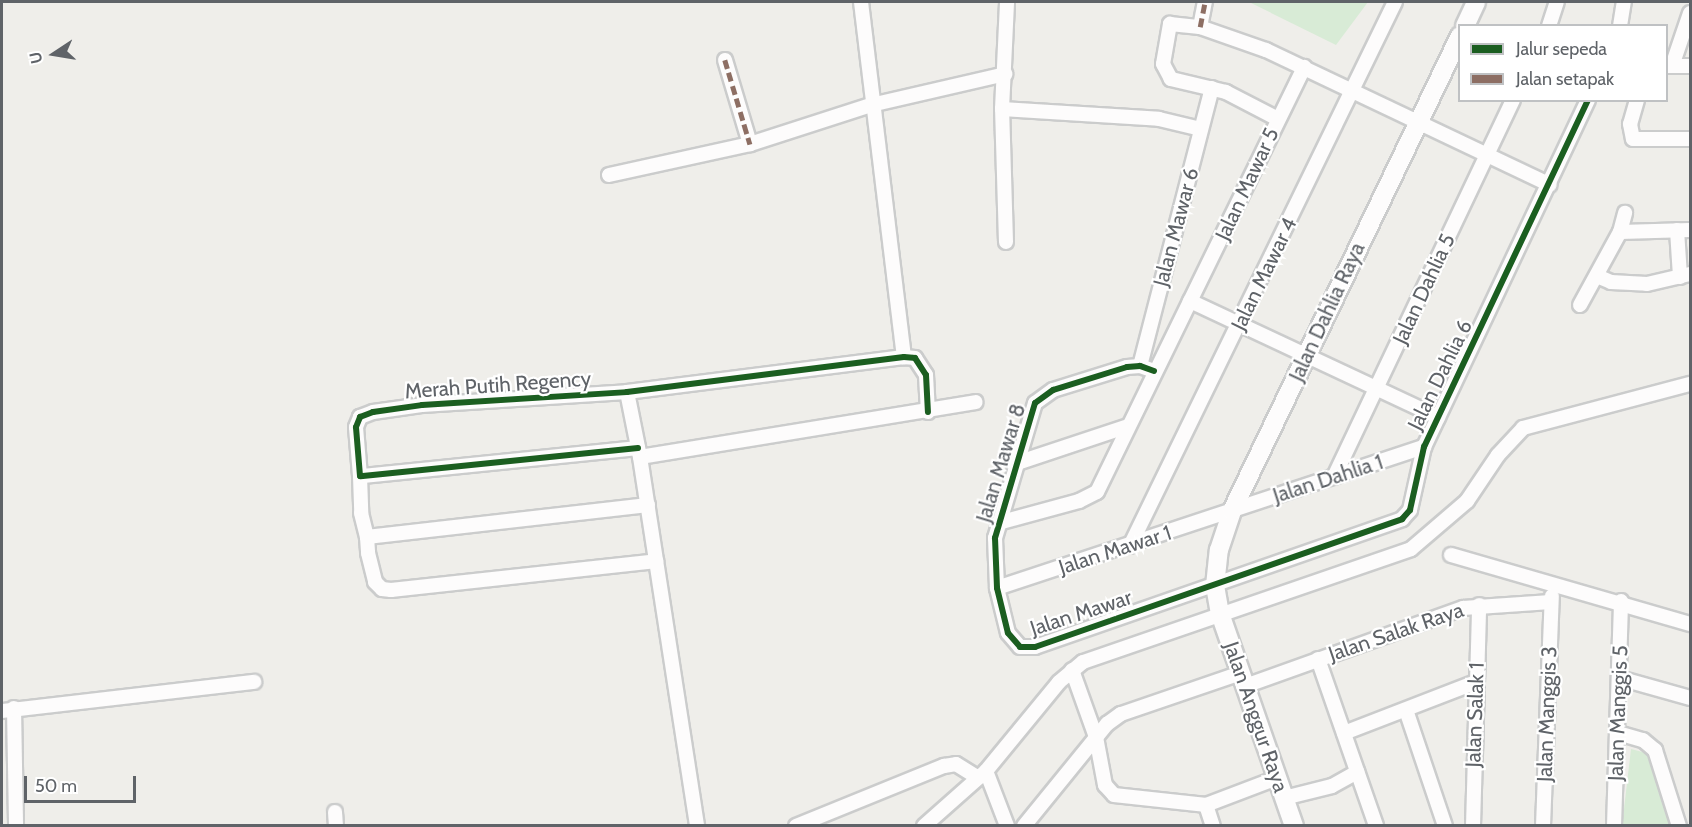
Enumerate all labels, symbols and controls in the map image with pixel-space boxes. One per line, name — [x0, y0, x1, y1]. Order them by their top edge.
north arrow — [24, 24, 84, 84]
legend — [1458, 24, 1668, 102]
text: Jalur sepeda — [1516, 38, 1607, 60]
text: U — [25, 50, 46, 65]
text: Jalan setapak — [1516, 68, 1614, 90]
street label: Jalan Mawar 5 — [1210, 124, 1284, 244]
street label: Jalan Mawar 6 — [1148, 165, 1204, 289]
street label: Jalan Mawar 4 — [1226, 214, 1302, 334]
street label: Jalan Dahlia 5 — [1387, 230, 1461, 348]
street label: Jalan Dahlia Raya — [1284, 239, 1370, 385]
street label: Jalan Dahlia 6 — [1402, 316, 1478, 434]
street label: Merah Putih Regency — [404, 366, 592, 404]
street label: Jalan Mawar 8 — [971, 401, 1031, 525]
street label: Jalan Dahlia 1 — [1270, 449, 1386, 509]
street label: Jalan Mawar 1 — [1056, 520, 1174, 580]
street label: Jalan Mawar — [1027, 585, 1135, 641]
street label: Jalan Salak Raya — [1325, 597, 1467, 667]
street label: Jalan Anggur Raya — [1218, 638, 1294, 796]
street label: Jalan Manggis 5 — [1603, 645, 1633, 781]
street label: Jalan Manggis 3 — [1532, 646, 1562, 782]
street label: Jalan Salak 1 — [1461, 662, 1489, 768]
scale bar — [27, 764, 140, 802]
text: 50 m — [35, 775, 77, 797]

